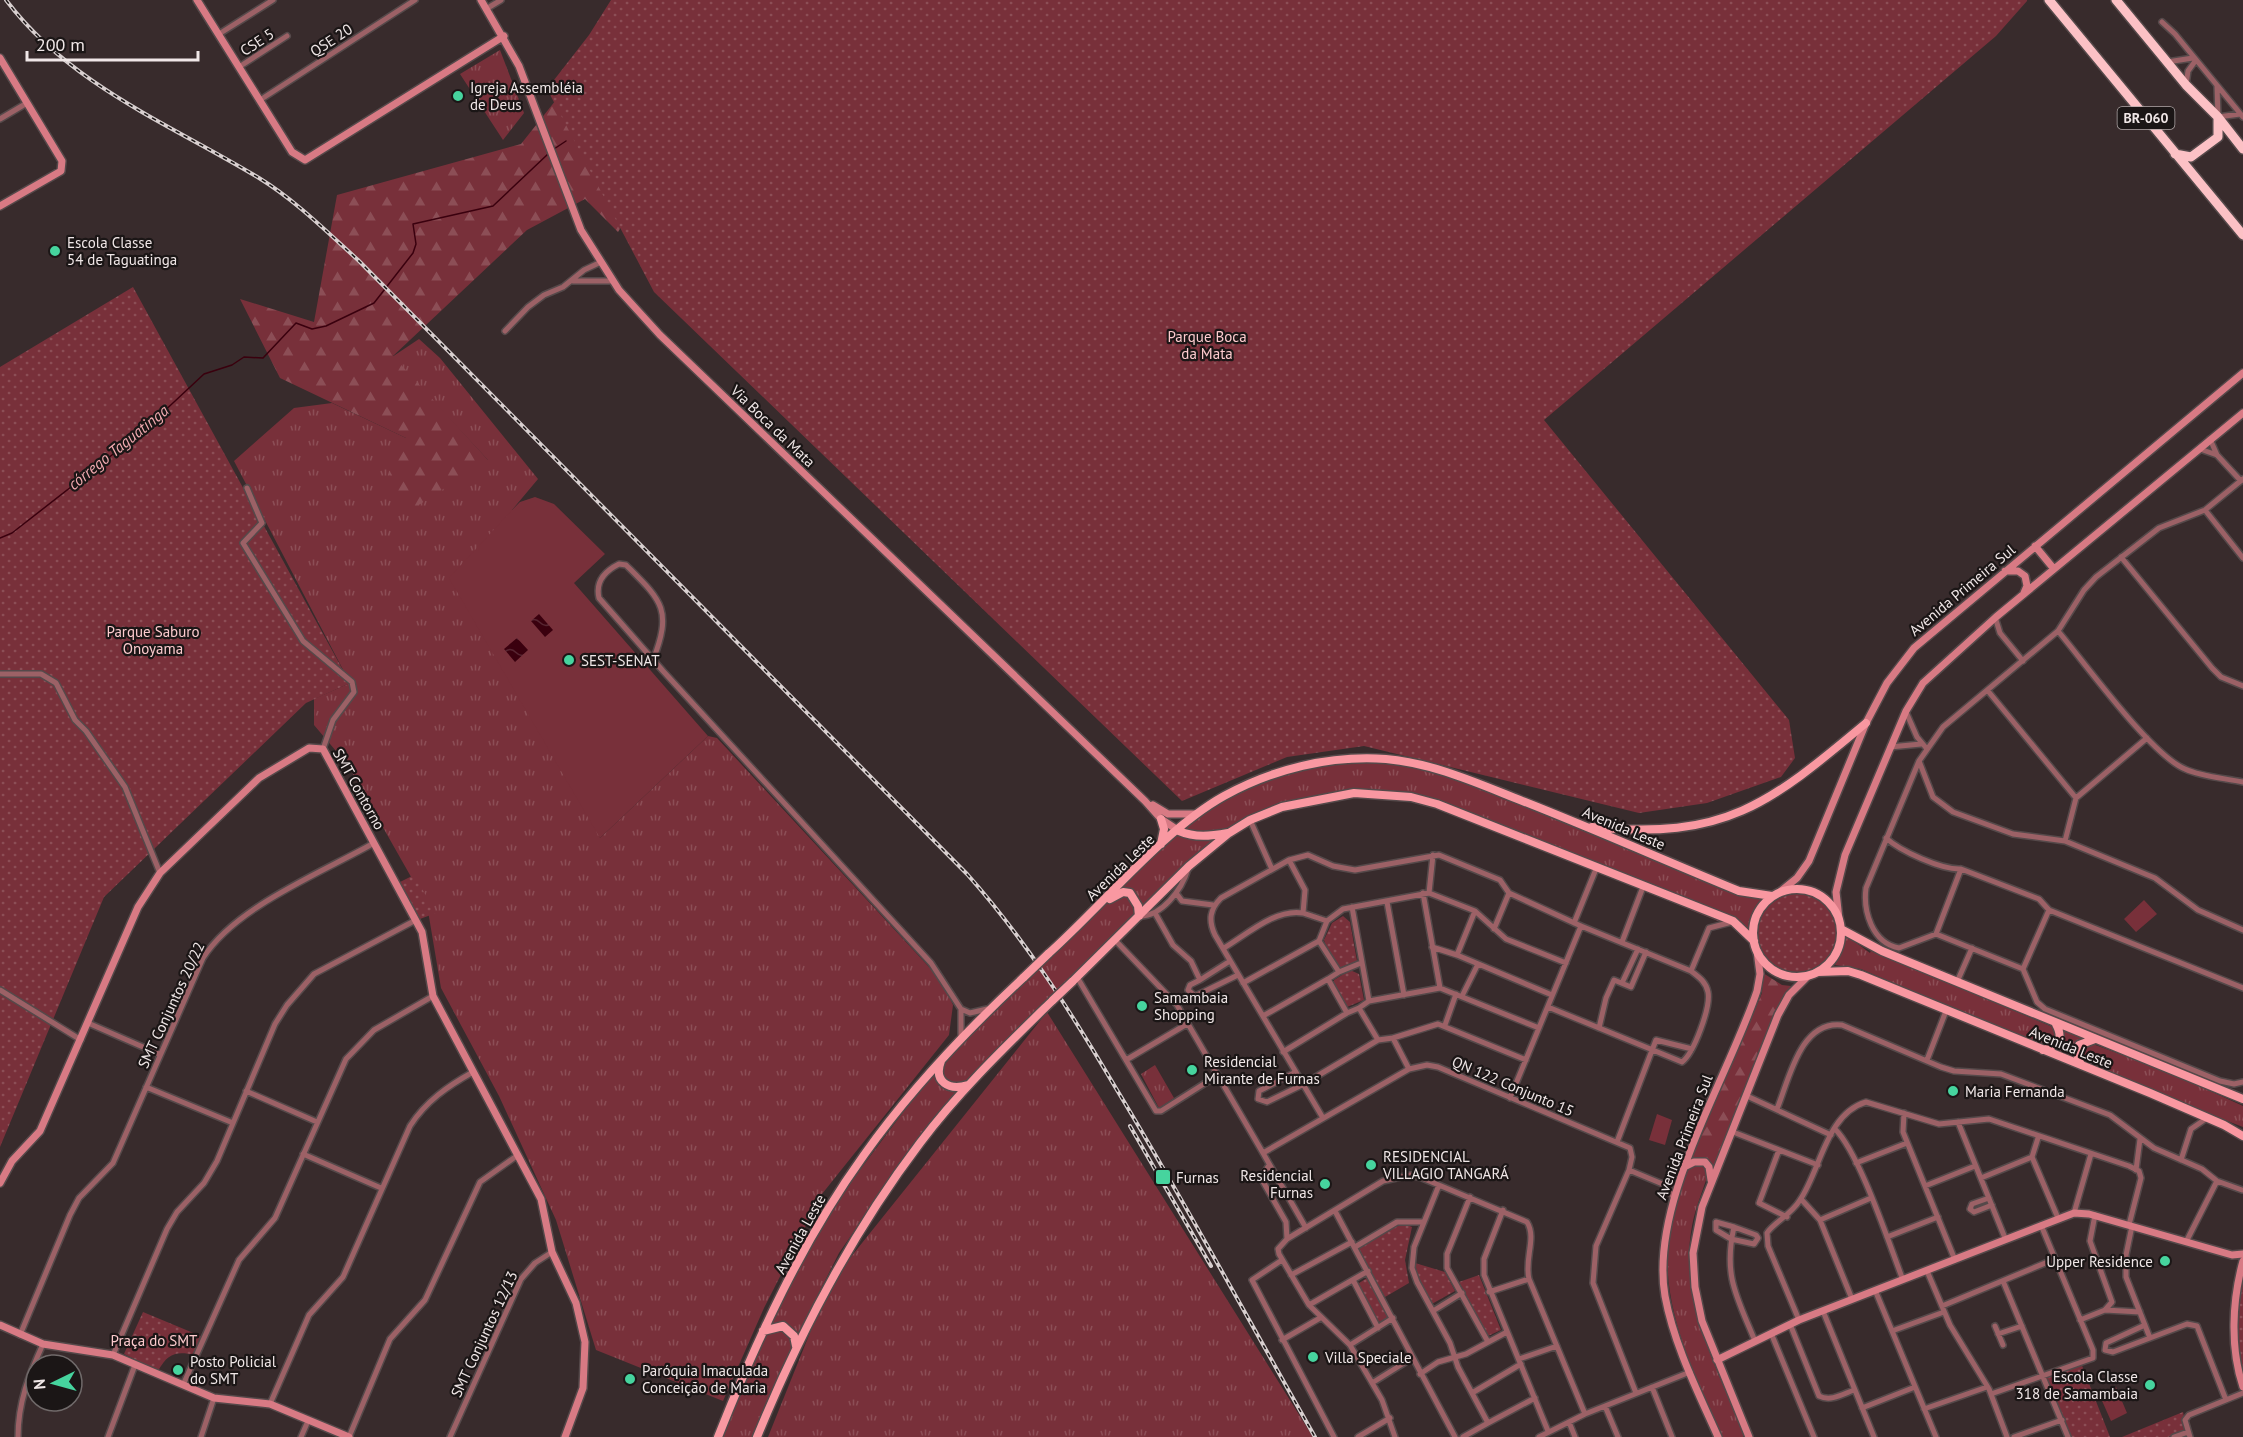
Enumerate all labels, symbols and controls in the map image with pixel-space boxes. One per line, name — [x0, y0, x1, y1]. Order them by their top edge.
street label: QSE 20 — [306, 19, 356, 61]
scale bar — [27, 24, 198, 62]
street label: CSE 5 — [236, 24, 278, 60]
text: 200 m — [36, 33, 85, 56]
place label: Igreja Assembléia de Deus — [470, 78, 583, 114]
marker: Igreja Assembléia de Deus — [451, 89, 465, 103]
road number: BR-060 — [2118, 107, 2174, 129]
place label: Escola Classe 54 de Taguatinga — [67, 233, 177, 269]
marker: Escola Classe 54 de Taguatinga — [48, 244, 62, 258]
park label: Parque Boca da Mata — [1167, 327, 1247, 363]
street label: Via Boca da Mata — [726, 380, 819, 471]
water label: córrego Taguatinga — [64, 400, 173, 494]
street label: Avenida Primeira Sul — [1905, 540, 2019, 640]
park label: Parque Saburo Onoyama — [107, 622, 199, 658]
place label: SEST-SENAT — [581, 651, 660, 670]
marker: SEST-SENAT — [562, 653, 576, 667]
street label: SMT Contorno — [329, 745, 389, 833]
street label: Avenida Leste — [1580, 802, 1668, 854]
street label: Avenida Leste — [1082, 830, 1158, 904]
street label: SMT Conjuntos 20/22 — [133, 939, 209, 1071]
place label: Samambaia Shopping — [1154, 988, 1228, 1024]
marker: Samambaia Shopping — [1135, 999, 1149, 1013]
street label: Avenida Leste — [2027, 1022, 2115, 1072]
place label: Residencial Mirante de Furnas — [1204, 1052, 1320, 1088]
street label: QN 122 Conjunto 15 — [1449, 1052, 1577, 1120]
marker: Residencial Mirante de Furnas — [1185, 1063, 1199, 1077]
street label: Avenida Primeira Sul — [1651, 1071, 1717, 1202]
place label: Maria Fernanda — [1965, 1082, 2065, 1101]
marker: Maria Fernanda — [1946, 1084, 1960, 1098]
place label: RESIDENCIAL VILLAGIO TANGARÁ — [1382, 1147, 1509, 1183]
marker: RESIDENCIAL VILLAGIO TANGARÁ — [1364, 1158, 1378, 1172]
place label: Residencial Furnas — [1240, 1166, 1314, 1202]
marker: Furnas — [1154, 1168, 1172, 1186]
place label: Furnas — [1176, 1168, 1219, 1187]
marker: Residencial Furnas — [1318, 1177, 1332, 1191]
street label: Avenida Leste — [770, 1191, 830, 1277]
place label: Upper Residence — [2046, 1252, 2153, 1271]
marker: Upper Residence — [2158, 1254, 2172, 1268]
street label: SMT Conjuntos 12/13 — [446, 1268, 522, 1400]
park label: Praça do SMT — [111, 1331, 198, 1350]
place label: Villa Speciale — [1324, 1348, 1412, 1367]
marker: Villa Speciale — [1306, 1350, 1320, 1364]
place label: Posto Policial do SMT — [190, 1352, 277, 1388]
north arrow — [24, 1353, 84, 1413]
place label: Paróquia Imaculada Conceição de Maria — [642, 1361, 768, 1397]
marker: Posto Policial do SMT — [171, 1363, 185, 1377]
place label: Escola Classe 318 de Samambaia — [2016, 1367, 2138, 1403]
marker: Paróquia Imaculada Conceição de Maria — [623, 1372, 637, 1386]
text: N — [29, 1378, 49, 1390]
marker: Escola Classe 318 de Samambaia — [2143, 1378, 2157, 1392]

